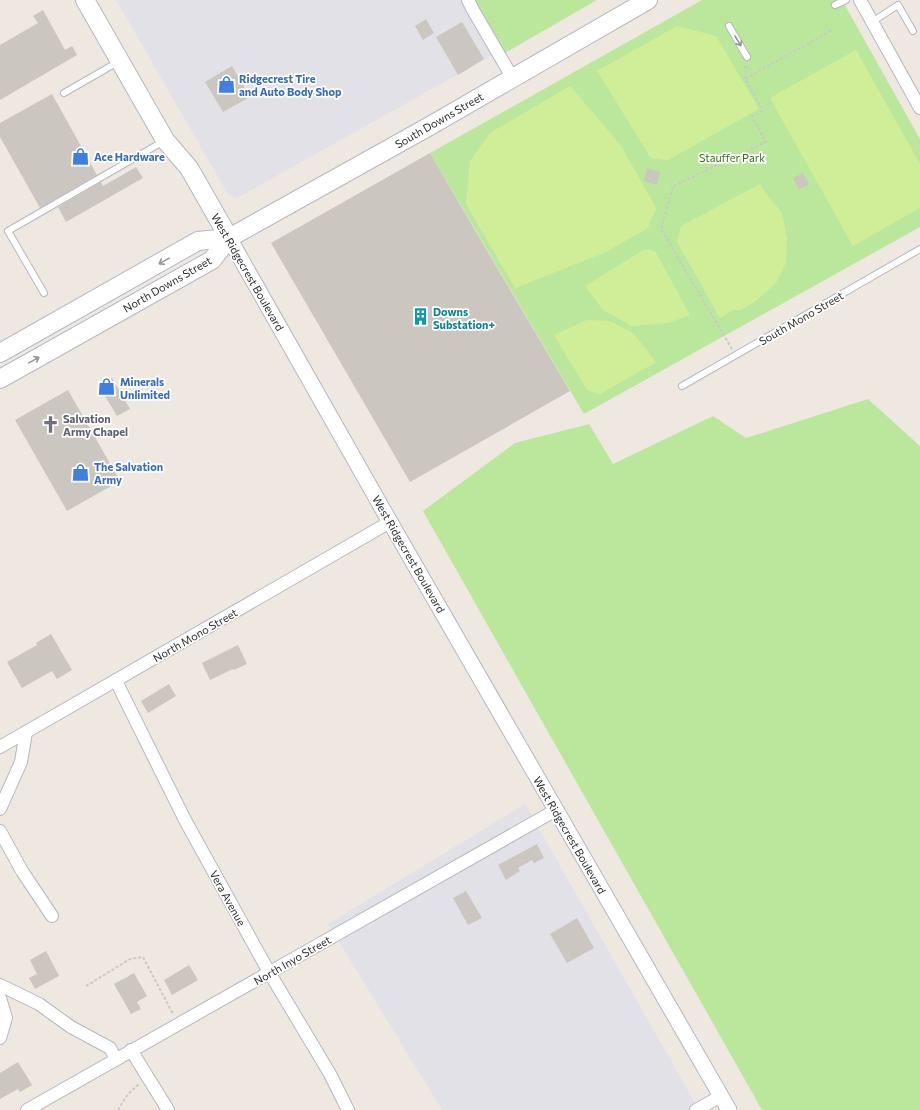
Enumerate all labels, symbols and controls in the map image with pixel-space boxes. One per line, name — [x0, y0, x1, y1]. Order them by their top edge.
one-way arrow — [734, 35, 742, 47]
place label: Ridgecrest Tire and Auto Body Shop — [239, 72, 342, 98]
shop icon: Ridgecrest Tire and Auto Body Shop — [216, 74, 236, 94]
street label: South Downs Street — [392, 89, 486, 151]
shop icon: Ace Hardware — [71, 146, 91, 166]
place label: Ace Hardware — [94, 150, 165, 163]
park label: Stauffer Park — [699, 151, 765, 164]
street label: West Ridgecrest Boulevard — [209, 211, 287, 333]
street label: North Downs Street — [120, 253, 214, 315]
one-way arrow — [158, 257, 170, 265]
street label: South Mono Street — [757, 288, 846, 347]
place label: Downs Substation+ — [433, 305, 495, 331]
building icon: Downs Substation+ — [410, 307, 430, 327]
one-way arrow — [28, 355, 40, 363]
place label: Minerals Unlimited — [120, 375, 170, 401]
shop icon: Minerals Unlimited — [97, 377, 117, 397]
place label: Salvation Army Chapel — [63, 412, 128, 438]
church icon: Salvation Army Chapel — [40, 414, 60, 434]
place label: The Salvation Army — [94, 460, 163, 486]
shop icon: The Salvation Army — [71, 462, 91, 482]
street label: West Ridgecrest Boulevard — [370, 493, 448, 615]
street label: North Mono Street — [150, 605, 240, 664]
street label: West Ridgecrest Boulevard — [531, 774, 609, 896]
street label: Vera Avenue — [207, 868, 249, 928]
street label: North Inyo Street — [251, 932, 333, 987]

